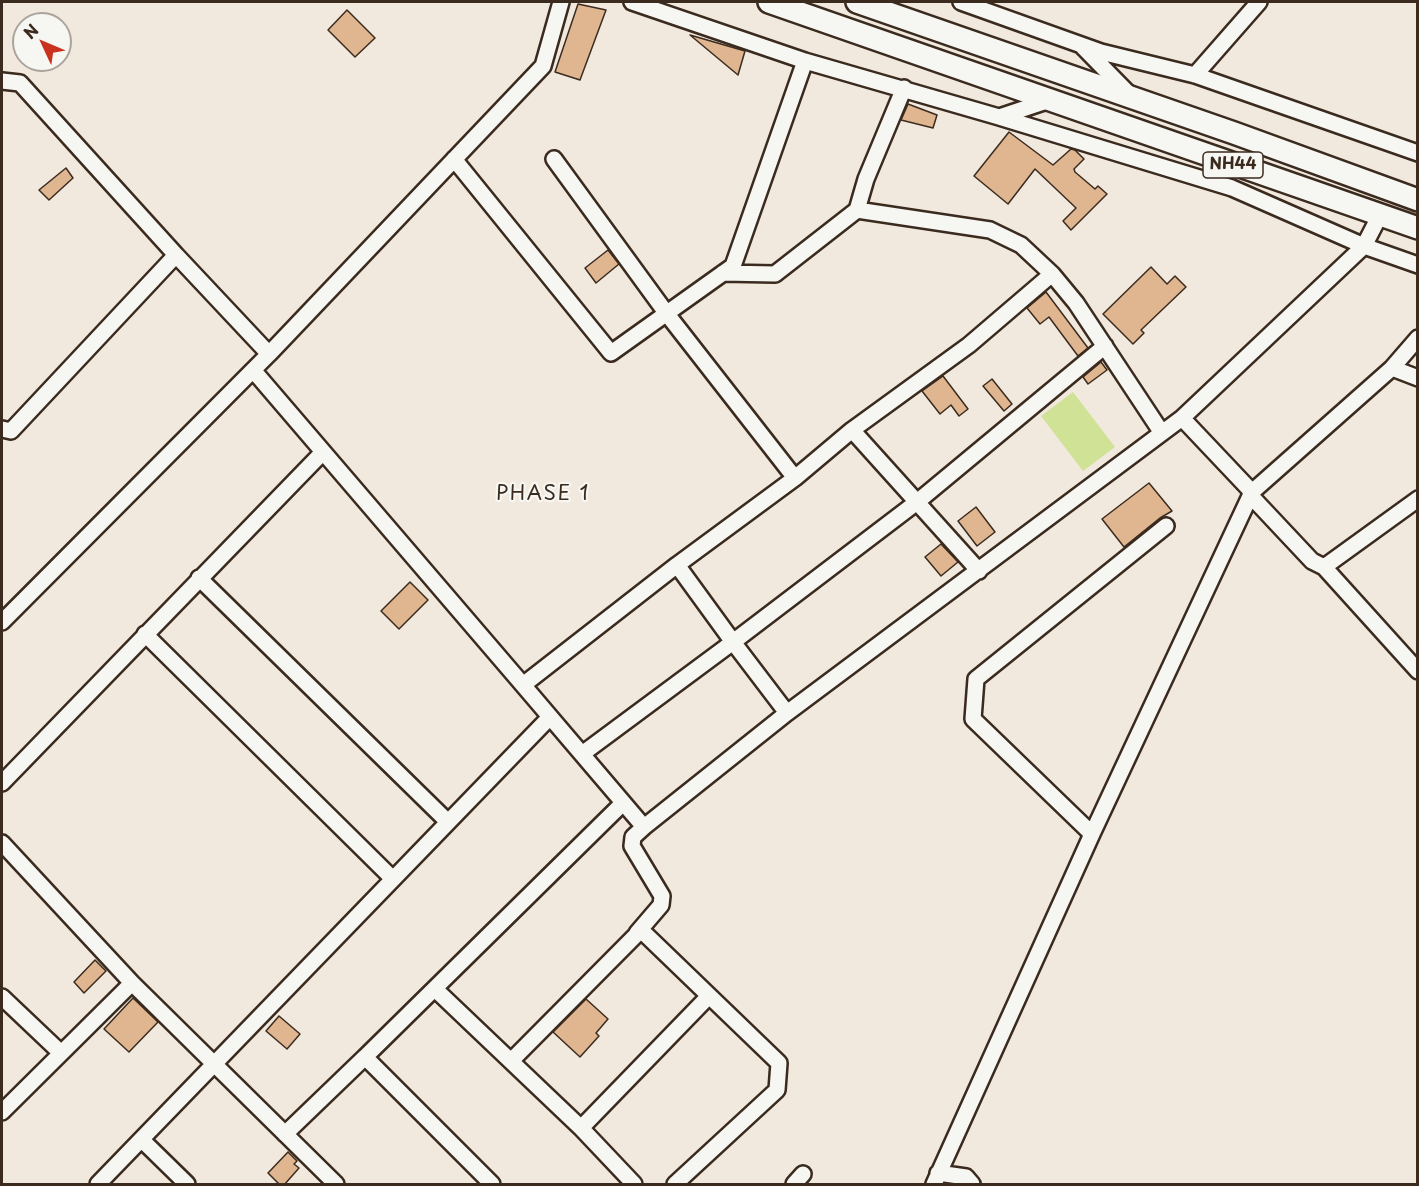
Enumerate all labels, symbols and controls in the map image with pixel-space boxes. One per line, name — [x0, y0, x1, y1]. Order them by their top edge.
north arrow — [12, 12, 72, 72]
text: N — [17, 18, 44, 44]
road number: NH44 — [1203, 152, 1263, 178]
district label: PHASE 1 — [496, 482, 590, 506]

